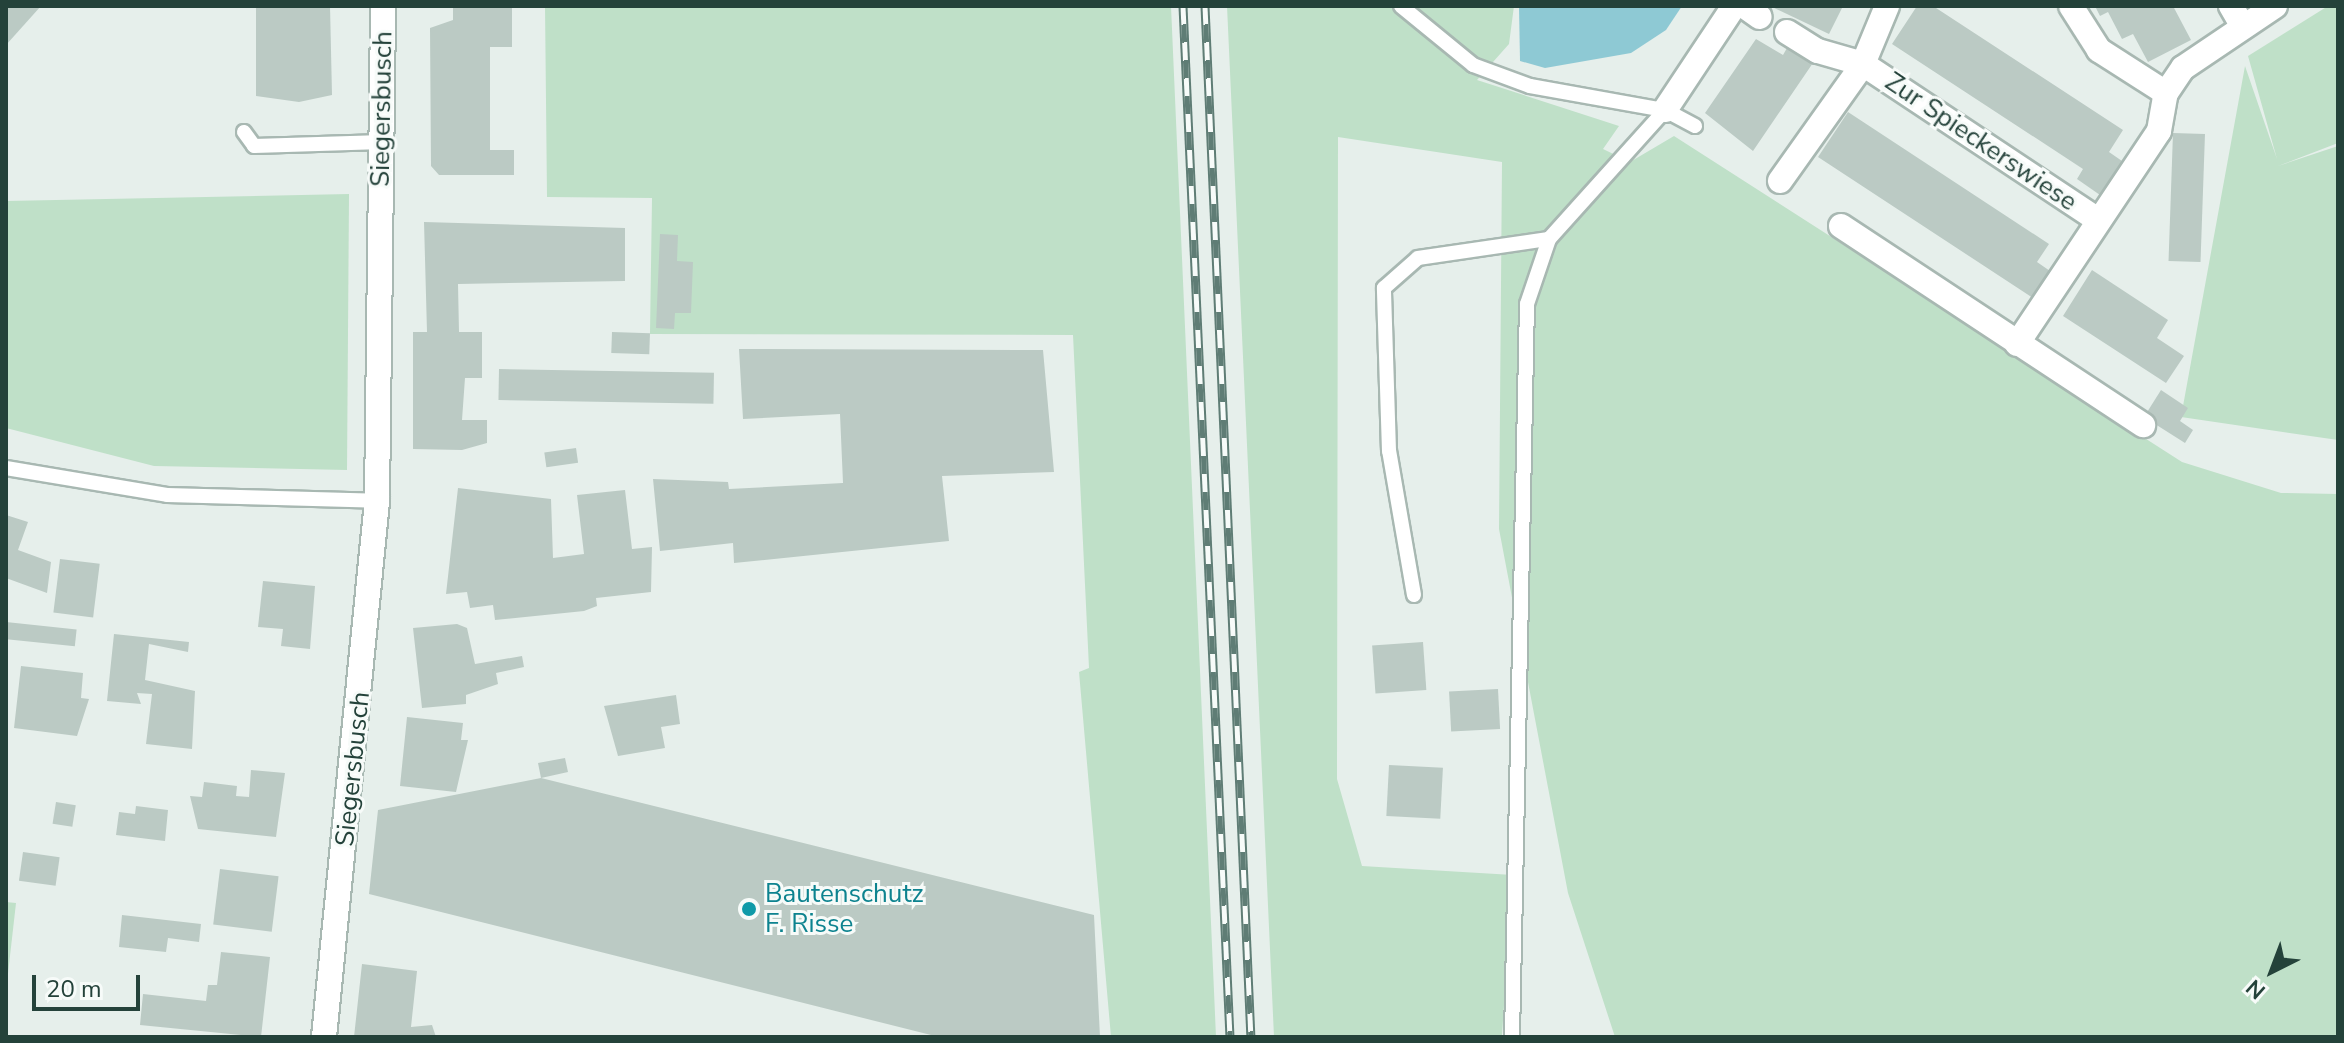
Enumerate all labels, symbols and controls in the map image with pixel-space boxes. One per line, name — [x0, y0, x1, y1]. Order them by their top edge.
street label: Siegersbusch — [365, 31, 399, 187]
street label: Zur Spieckerswiese — [1879, 66, 2083, 218]
street label: Siegersbusch — [329, 690, 377, 848]
place label: Bautenschutz F. Risse — [765, 878, 924, 940]
marker: Bautenschutz F. Risse — [740, 900, 758, 918]
north arrow — [2232, 931, 2312, 1011]
scale bar — [36, 959, 144, 1009]
text: N — [2240, 972, 2272, 1005]
text: 20 m — [46, 973, 102, 1005]

